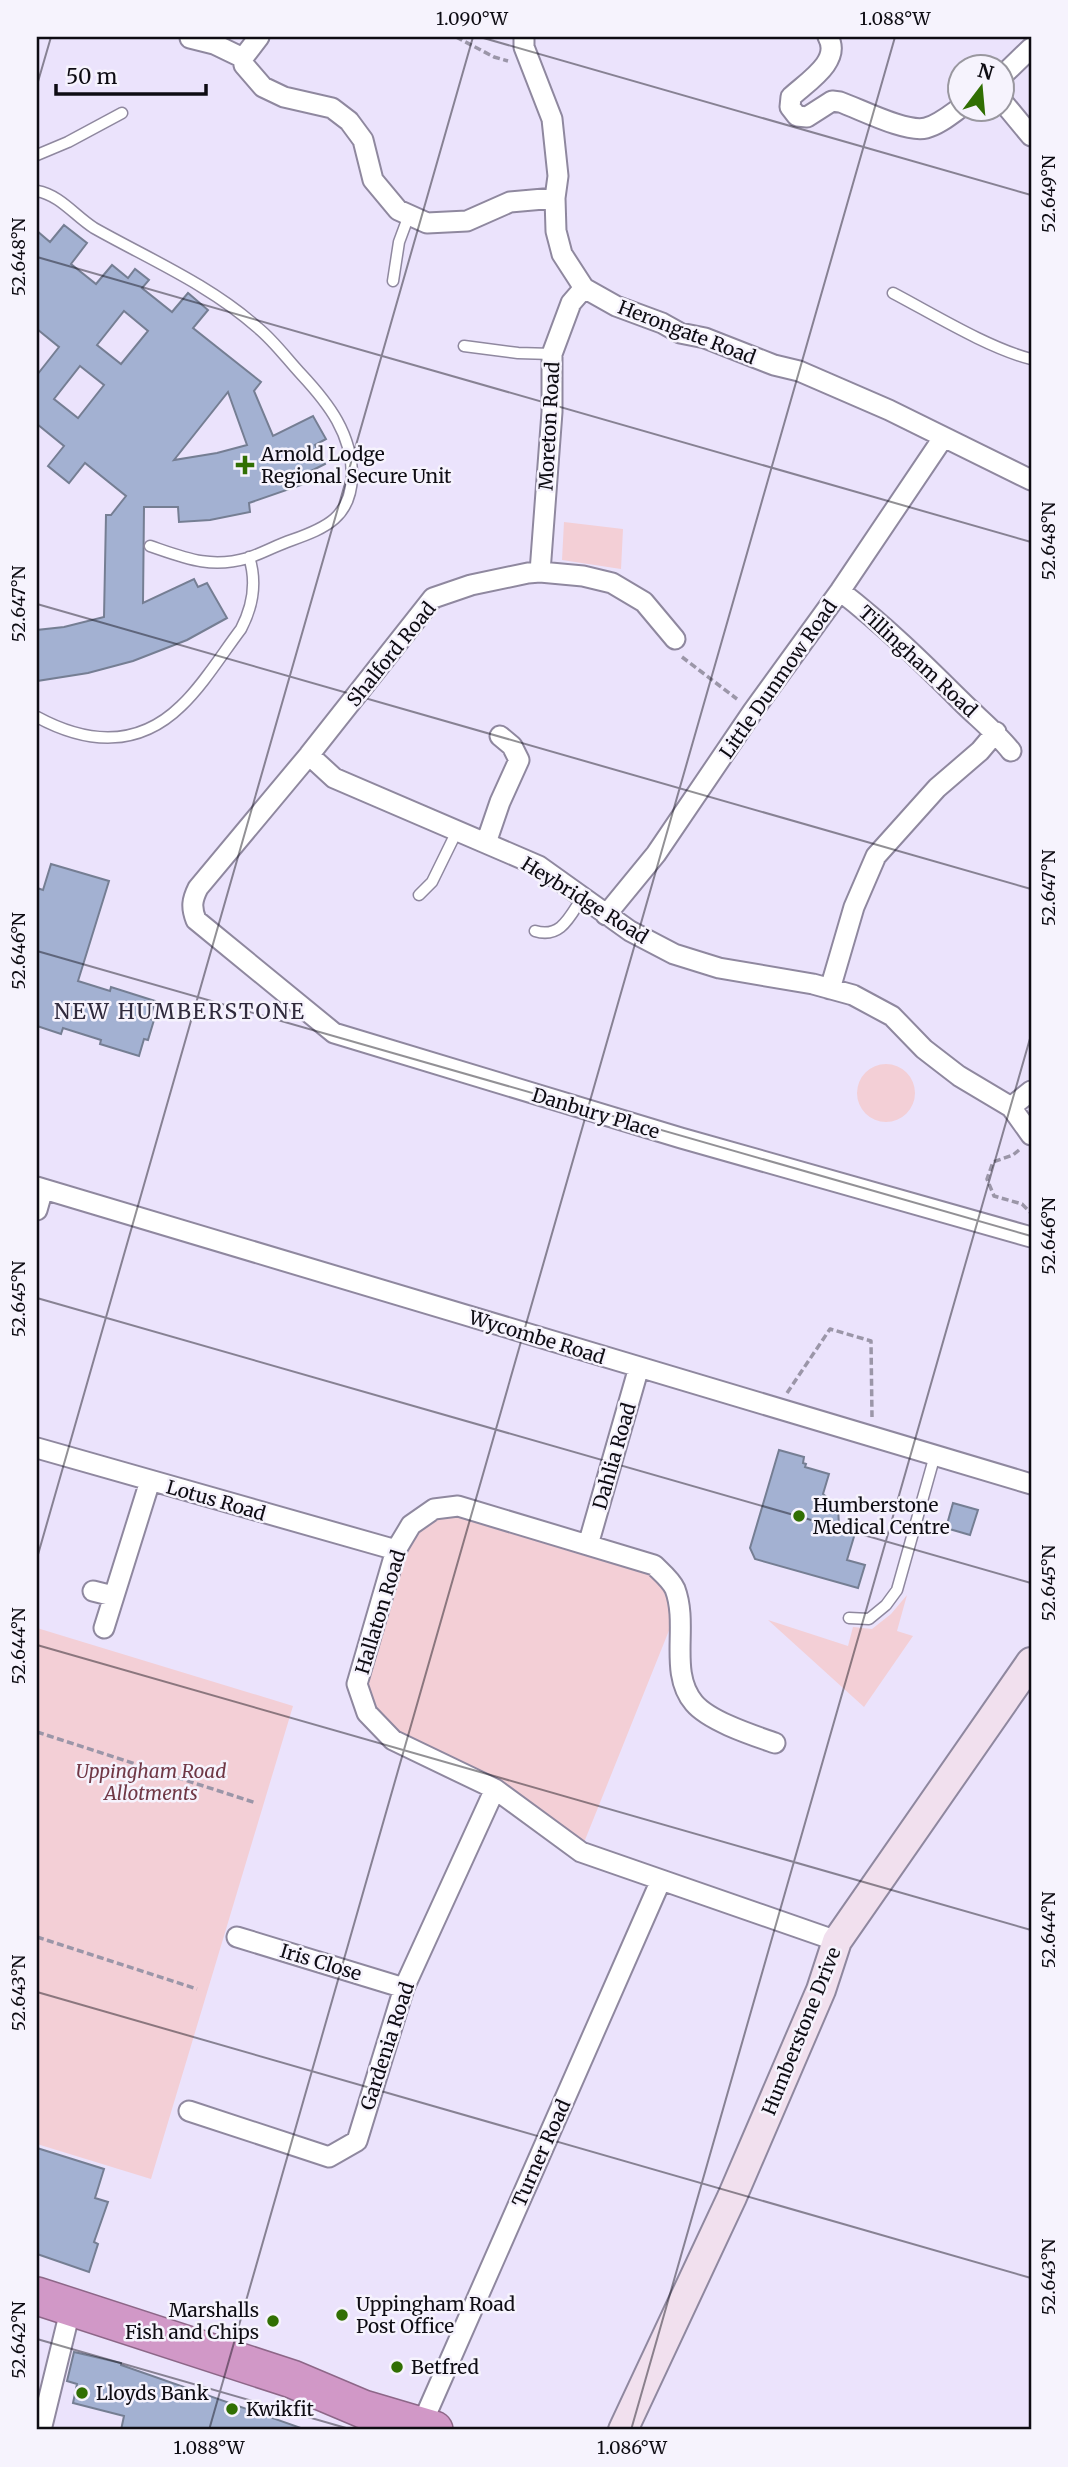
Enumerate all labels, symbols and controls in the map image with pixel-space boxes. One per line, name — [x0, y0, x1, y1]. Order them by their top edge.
text: 1.090°W — [436, 7, 509, 30]
text: 1.088°W — [860, 7, 931, 30]
scale bar — [56, 52, 206, 96]
north arrow — [946, 52, 1016, 122]
text: N — [975, 58, 996, 85]
text: 50 m — [66, 63, 117, 90]
text: 52.649°N — [1037, 155, 1060, 233]
text: 52.648°N — [7, 218, 30, 296]
street label: Herongate Road — [615, 295, 759, 369]
street label: Moreton Road — [534, 361, 564, 491]
place label: Arnold Lodge Regional Secure Unit — [260, 442, 452, 488]
marker: Arnold Lodge Regional Secure Unit — [235, 455, 255, 475]
text: 52.648°N — [1037, 502, 1060, 580]
text: 52.647°N — [7, 566, 30, 642]
street label: Little Dunmow Road — [714, 595, 842, 763]
street label: Shalford Road — [341, 597, 441, 711]
street label: Tillingham Road — [854, 600, 982, 722]
text: 52.647°N — [1037, 850, 1060, 926]
street label: Heybridge Road — [517, 851, 653, 949]
text: 52.646°N — [7, 912, 30, 990]
district label: NEW HUMBERSTONE — [54, 998, 306, 1025]
street label: Danbury Place — [529, 1082, 663, 1144]
text: 52.646°N — [1037, 1197, 1060, 1275]
text: 52.645°N — [7, 1261, 30, 1337]
street label: Wycombe Road — [465, 1305, 608, 1369]
street label: Dahlia Road — [587, 1400, 641, 1512]
street label: Lotus Road — [164, 1474, 268, 1526]
place label: Humberstone Medical Centre — [813, 1493, 950, 1539]
marker: Humberstone Medical Centre — [791, 1508, 807, 1524]
text: 52.645°N — [1037, 1545, 1060, 1621]
street label: Hallaton Road — [350, 1547, 410, 1677]
text: 52.644°N — [7, 1607, 30, 1685]
park label: Uppingham Road Allotments — [76, 1759, 226, 1805]
text: 52.644°N — [1037, 1891, 1060, 1969]
street label: Iris Close — [277, 1938, 365, 1986]
street label: Humberstone Drive — [756, 1943, 846, 2119]
text: 52.643°N — [7, 1955, 30, 2031]
street label: Gardenia Road — [355, 1979, 419, 2113]
street label: Turner Road — [507, 2095, 575, 2211]
text: 52.643°N — [1037, 2239, 1060, 2315]
place label: Uppingham Road Post Office — [356, 2292, 515, 2338]
place label: Marshalls Fish and Chips — [125, 2298, 259, 2344]
text: 52.642°N — [7, 2301, 30, 2379]
marker: Uppingham Road Post Office — [334, 2307, 350, 2323]
marker: Marshalls Fish and Chips — [265, 2313, 281, 2329]
place label: Betfred — [411, 2355, 479, 2379]
marker: Betfred — [389, 2359, 405, 2375]
place label: Lloyds Bank — [96, 2381, 209, 2405]
marker: Lloyds Bank — [74, 2385, 90, 2401]
place label: Kwikfit — [246, 2397, 314, 2421]
marker: Kwikfit — [224, 2401, 240, 2417]
text: 1.088°W — [174, 2436, 245, 2459]
text: 1.086°W — [597, 2436, 668, 2459]

